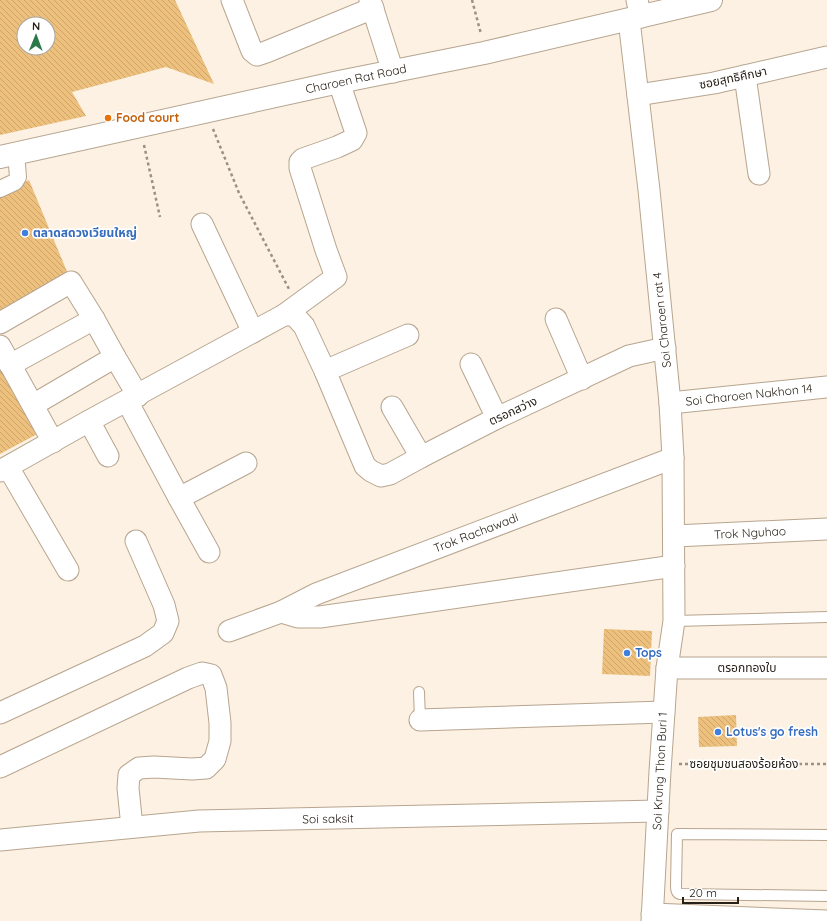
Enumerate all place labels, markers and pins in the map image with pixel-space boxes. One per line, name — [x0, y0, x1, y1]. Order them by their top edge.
place label: Food court — [116, 110, 179, 125]
marker: Food court — [103, 113, 113, 123]
place label: ตลาดสดวงเวียนใหญ่ — [33, 225, 137, 240]
marker: ตลาดสดวงเวียนใหญ่ — [20, 228, 30, 238]
place label: Tops — [635, 645, 662, 660]
marker: Tops — [622, 648, 632, 658]
place label: Lotus's go fresh — [726, 724, 818, 739]
marker: Lotus's go fresh — [713, 727, 723, 737]

